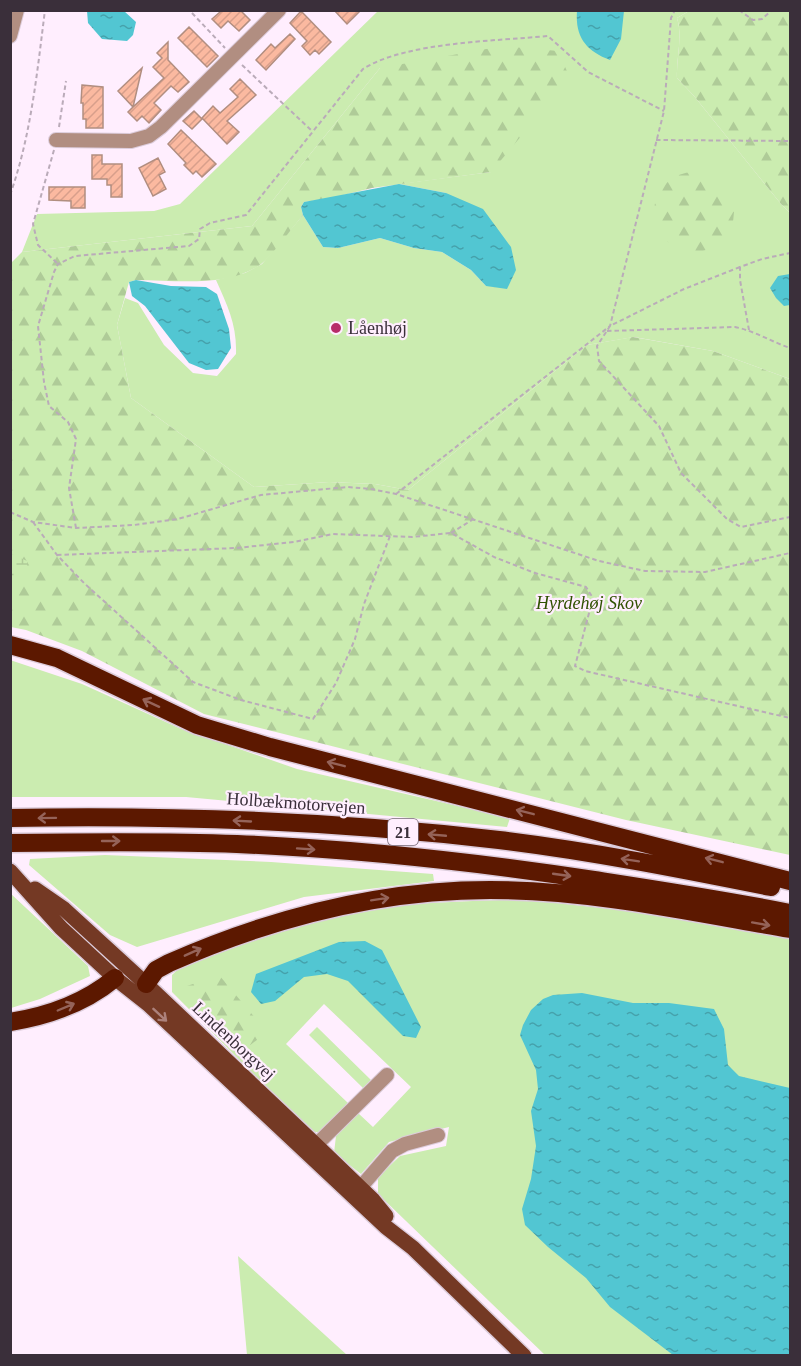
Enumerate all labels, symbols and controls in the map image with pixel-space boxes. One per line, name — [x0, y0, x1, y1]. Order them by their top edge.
place label: Låenhøj — [348, 318, 407, 338]
marker: Låenhøj — [329, 321, 343, 335]
park label: Hyrdehøj Skov — [535, 593, 642, 613]
one-way arrow — [143, 696, 161, 708]
one-way arrow — [327, 757, 346, 769]
street label: Holbækmotorvejen — [226, 788, 366, 818]
one-way arrow — [516, 806, 535, 817]
one-way arrow — [38, 812, 58, 823]
one-way arrow — [233, 815, 253, 826]
road number: 21 — [388, 819, 418, 845]
one-way arrow — [427, 829, 447, 840]
one-way arrow — [100, 836, 120, 847]
one-way arrow — [295, 843, 315, 854]
one-way arrow — [705, 854, 724, 866]
one-way arrow — [620, 855, 640, 866]
one-way arrow — [552, 870, 572, 881]
one-way arrow — [369, 893, 389, 904]
one-way arrow — [750, 919, 770, 930]
one-way arrow — [183, 946, 201, 958]
street label: Lindenborgvej — [189, 998, 279, 1084]
one-way arrow — [56, 1001, 74, 1012]
one-way arrow — [152, 1008, 167, 1022]

